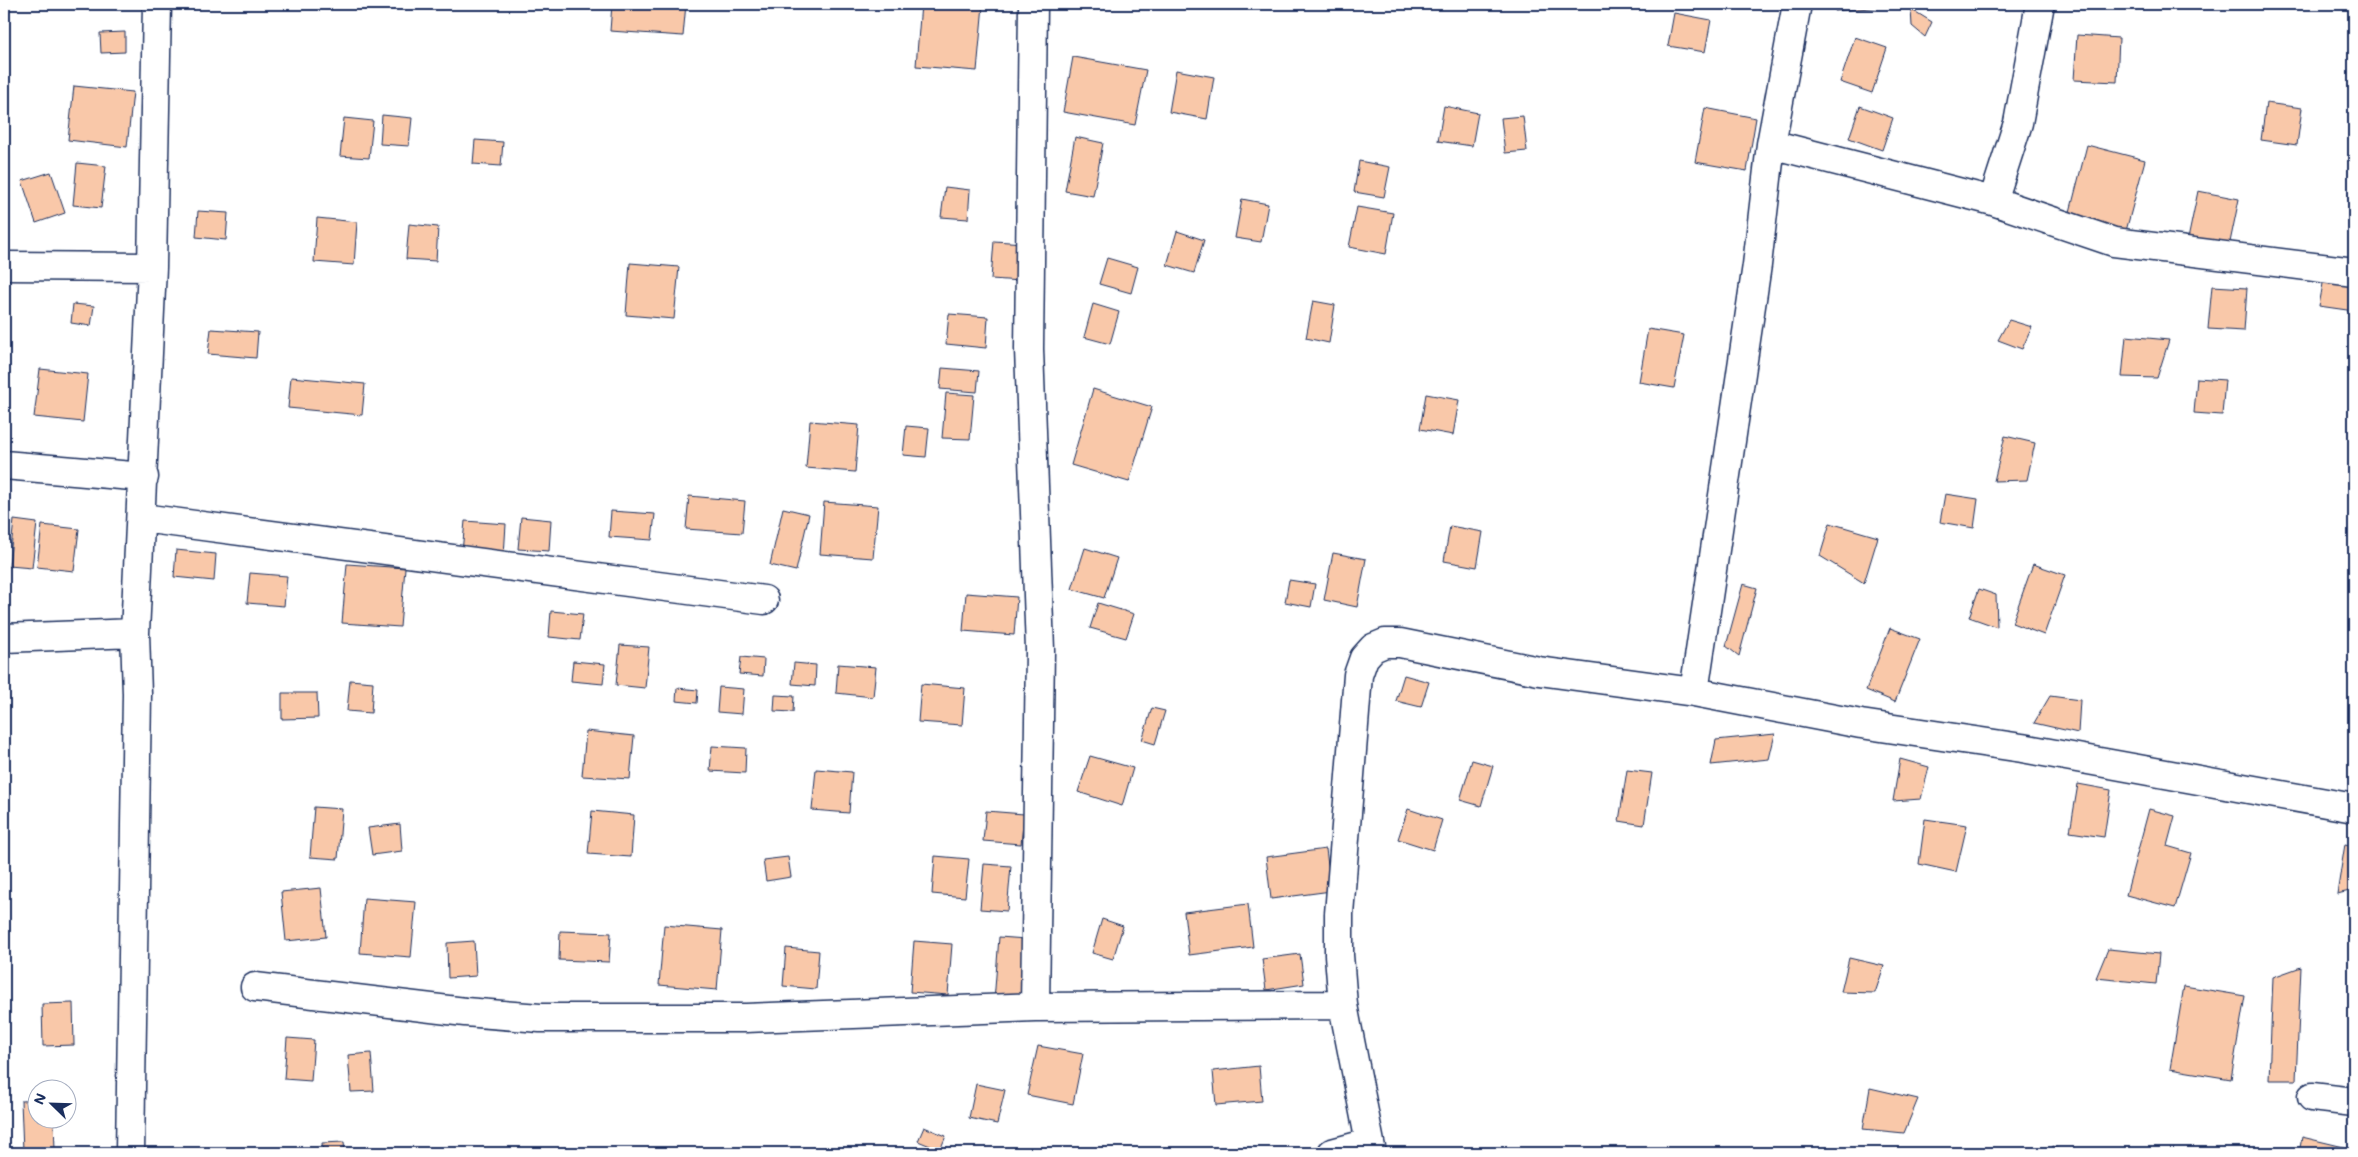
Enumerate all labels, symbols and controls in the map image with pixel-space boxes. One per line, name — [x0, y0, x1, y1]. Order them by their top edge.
north arrow — [28, 1080, 78, 1130]
text: N — [29, 1090, 50, 1107]

